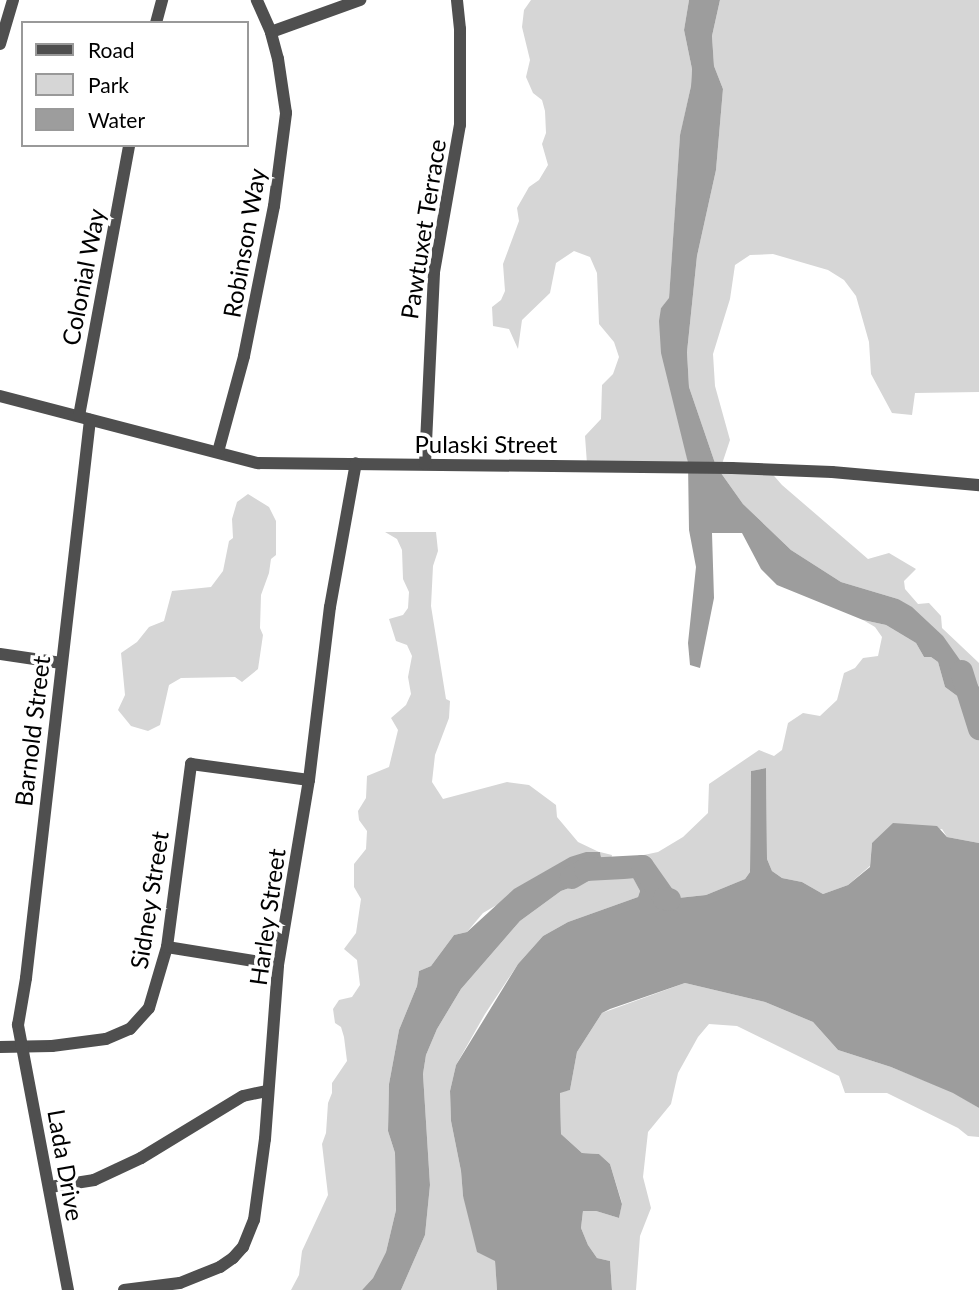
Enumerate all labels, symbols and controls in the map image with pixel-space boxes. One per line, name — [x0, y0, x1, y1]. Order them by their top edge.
legend — [21, 21, 248, 147]
text: Road — [88, 37, 135, 62]
text: Park — [88, 72, 129, 97]
text: Water — [88, 107, 145, 132]
street label: Pawtuxet Terrace — [395, 137, 451, 321]
street label: Robinson Way — [217, 166, 271, 320]
street label: Colonial Way — [56, 206, 110, 348]
street label: Pulaski Street — [415, 430, 557, 458]
street label: Barnold Street — [8, 654, 56, 808]
street label: Sidney Street — [124, 829, 174, 971]
street label: Harley Street — [243, 846, 291, 988]
street label: Lada Drive — [42, 1107, 90, 1223]

